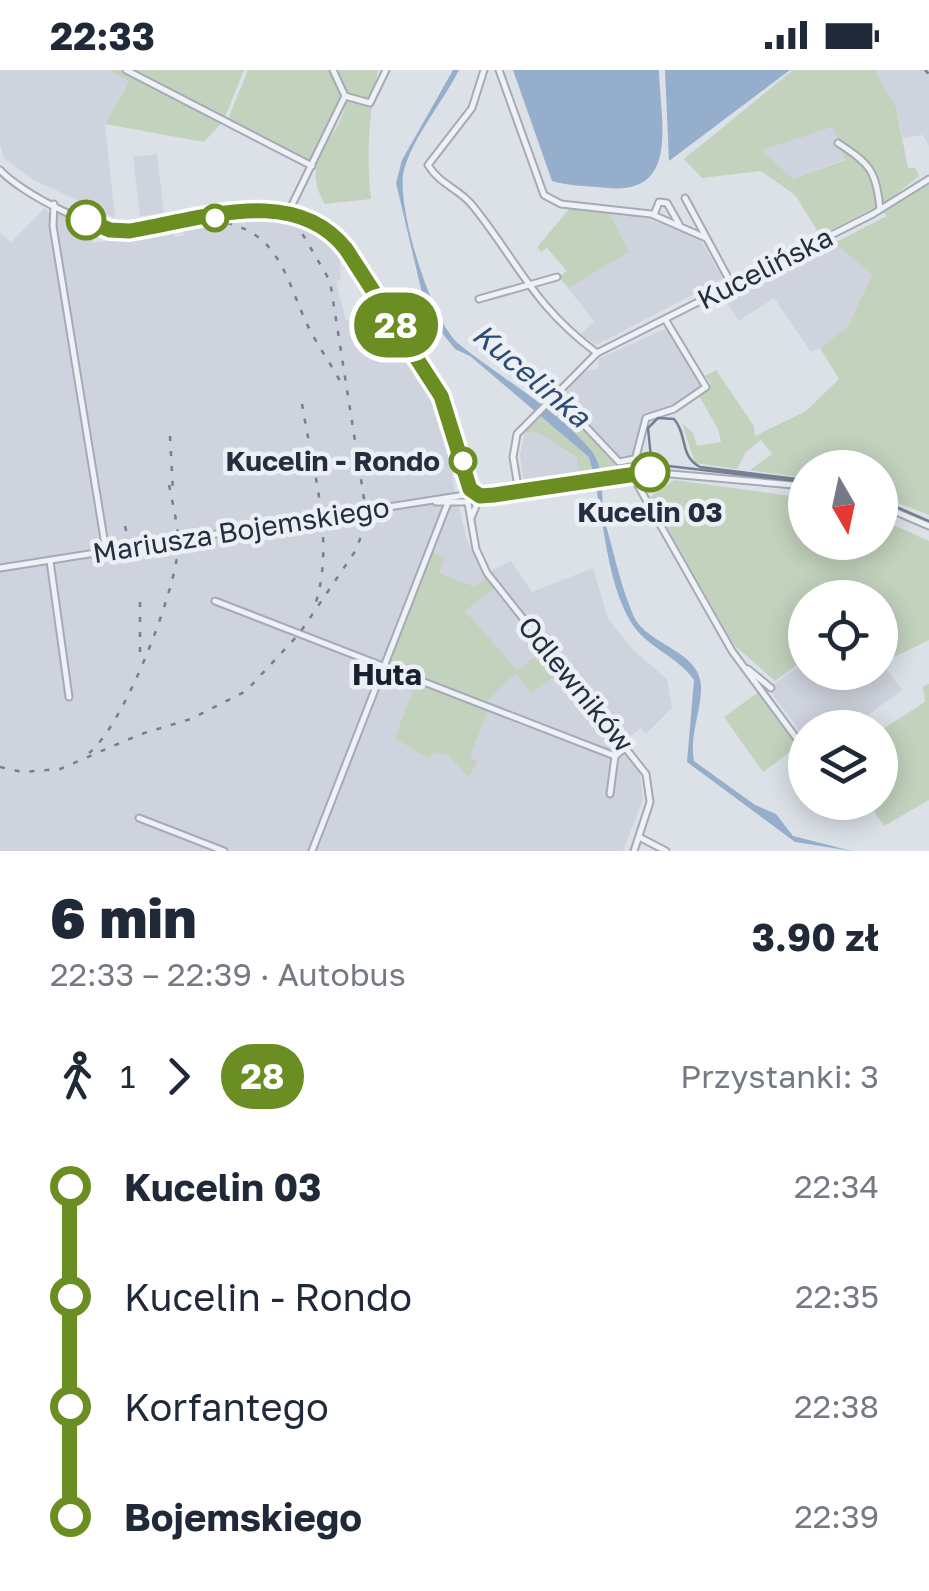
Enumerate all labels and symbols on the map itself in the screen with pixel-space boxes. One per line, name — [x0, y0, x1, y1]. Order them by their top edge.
unlabelled marker — [67, 201, 105, 239]
unlabelled marker — [202, 205, 228, 231]
street label: Kucelińska — [692, 219, 838, 316]
line badge: 28 — [351, 292, 441, 358]
water label: Kucelinka — [466, 316, 598, 435]
place label: Kucelin - Rondo — [225, 444, 440, 477]
marker: Kucelin - Rondo — [450, 448, 476, 474]
north arrow — [788, 450, 898, 560]
marker: Kucelin 03 — [631, 453, 669, 491]
street label: Mariusza Bojemskiego — [90, 490, 392, 569]
place label: Kucelin 03 — [577, 495, 723, 528]
street label: Odlewników — [512, 609, 641, 758]
district label: Huta — [352, 656, 422, 692]

